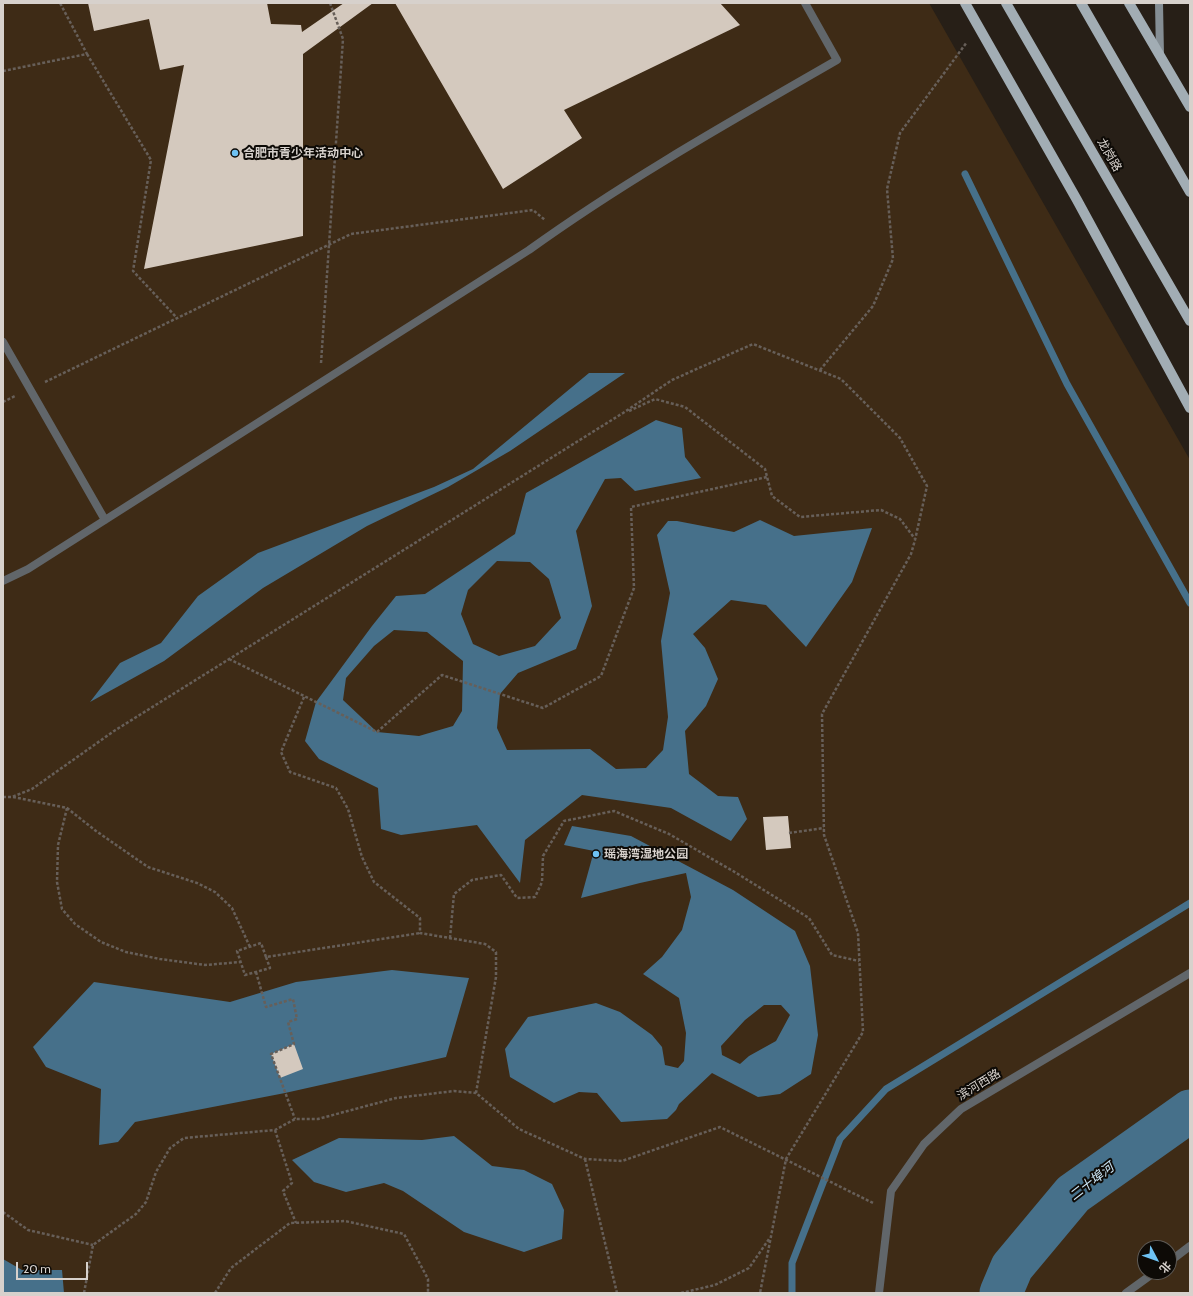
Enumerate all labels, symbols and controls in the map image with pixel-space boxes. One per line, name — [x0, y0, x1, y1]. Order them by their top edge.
street label: 龙岗路 — [1094, 136, 1124, 174]
place label: 合肥市青少年活动中心 — [243, 146, 363, 160]
marker: 合肥市青少年活动中心 — [230, 148, 240, 158]
place label: 瑶海湾湿地公园 — [604, 847, 688, 861]
marker: 瑶海湾湿地公园 — [591, 849, 601, 859]
street label: 滨河西路 — [955, 1066, 1003, 1104]
water label: 二十埠河 — [1067, 1160, 1117, 1204]
north arrow — [1137, 1240, 1177, 1280]
scale bar — [18, 1254, 90, 1280]
text: 北 — [1156, 1258, 1174, 1276]
text: 20 m — [23, 1261, 51, 1276]

